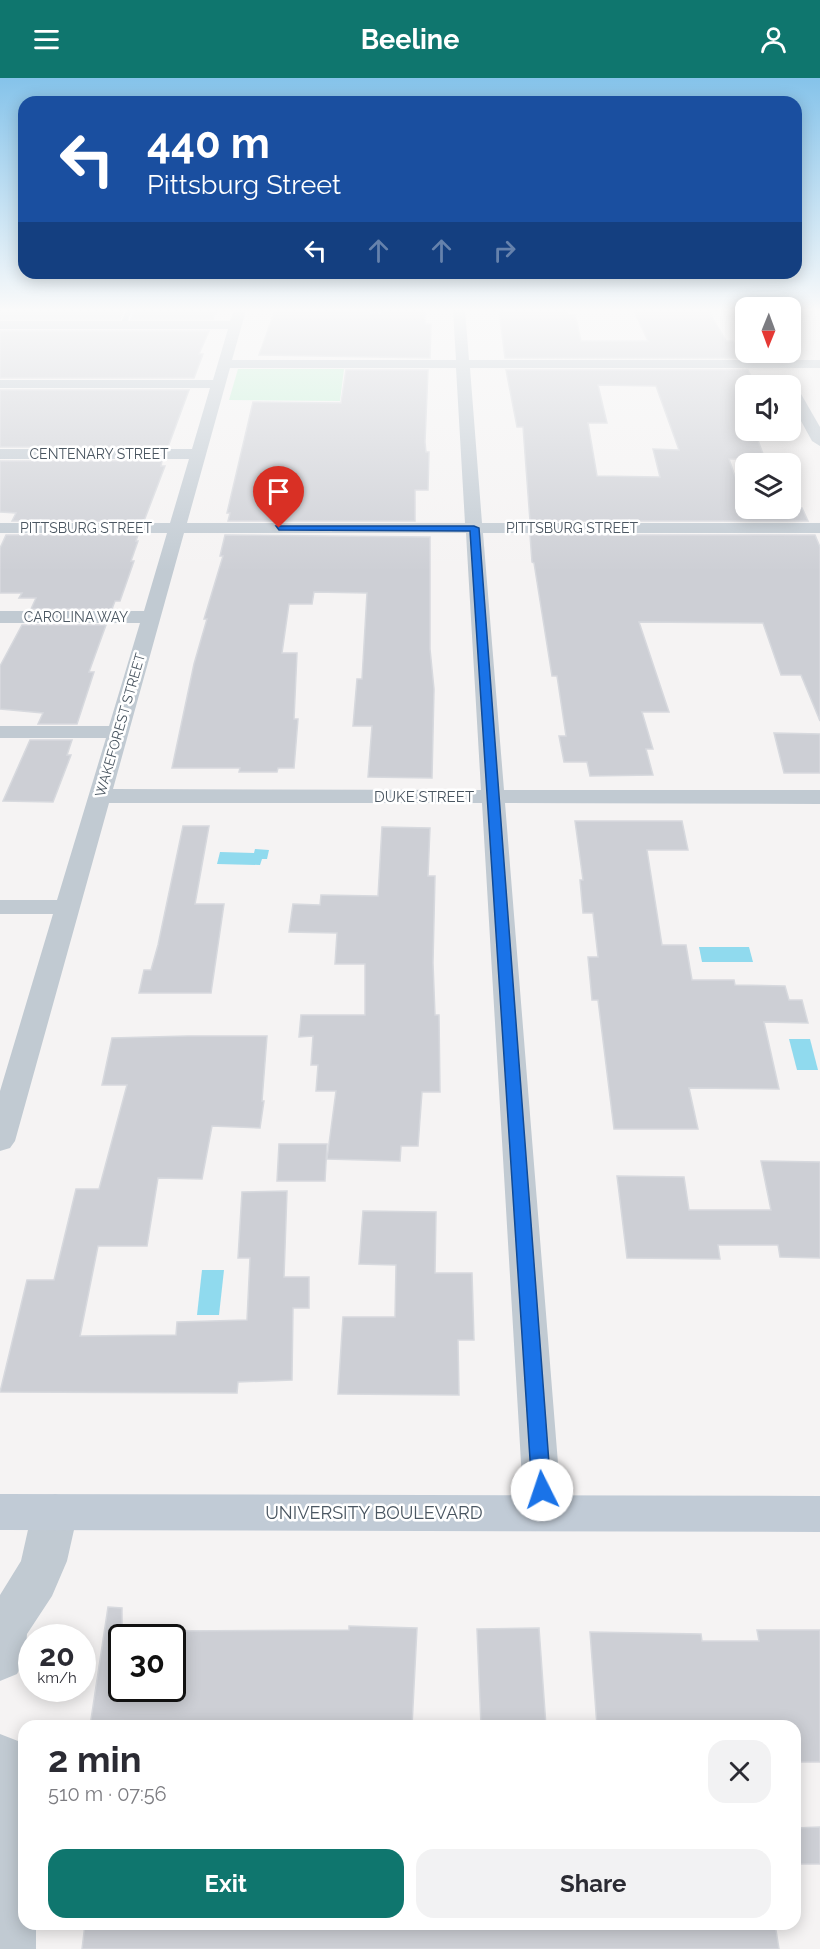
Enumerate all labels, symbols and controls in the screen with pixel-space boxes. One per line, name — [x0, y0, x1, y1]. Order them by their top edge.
icon: menu — [30, 23, 63, 56]
icon: person — [757, 23, 790, 56]
text: Beeline — [361, 24, 459, 55]
text: 440 m — [147, 119, 270, 168]
icon: left — [48, 120, 126, 198]
text: Pittsburg Street — [147, 169, 341, 200]
icon: left — [299, 234, 332, 267]
icon: ahead — [362, 234, 395, 267]
icon: ahead — [425, 234, 458, 267]
icon: right — [488, 234, 521, 267]
north arrow — [735, 297, 801, 363]
map controls — [735, 297, 801, 519]
button: sound — [735, 375, 801, 441]
street label: CENTENARY STREET — [30, 446, 169, 462]
button: layers — [735, 453, 801, 519]
pin — [253, 466, 304, 528]
icon: arrive — [262, 475, 295, 508]
street label: PITTSBURG STREET — [20, 520, 153, 536]
street label: PITTSBURG STREET — [506, 520, 639, 536]
street label: CAROLINA WAY — [24, 609, 128, 625]
street label: WAKEFOREST STREET — [92, 651, 148, 799]
street label: DUKE STREET — [374, 788, 474, 806]
position arrow — [510, 1458, 574, 1522]
street label: UNIVERSITY BOULEVARD — [265, 1502, 483, 1523]
speed limit sign: 30 — [108, 1624, 186, 1702]
text: 20 — [39, 1638, 75, 1673]
text: km/h — [37, 1669, 77, 1687]
text: 2 min — [48, 1738, 141, 1780]
button: close — [708, 1740, 771, 1803]
text: 510 m · 07:56 — [48, 1782, 167, 1806]
button: Exit — [48, 1849, 404, 1918]
button: Share — [416, 1849, 771, 1918]

